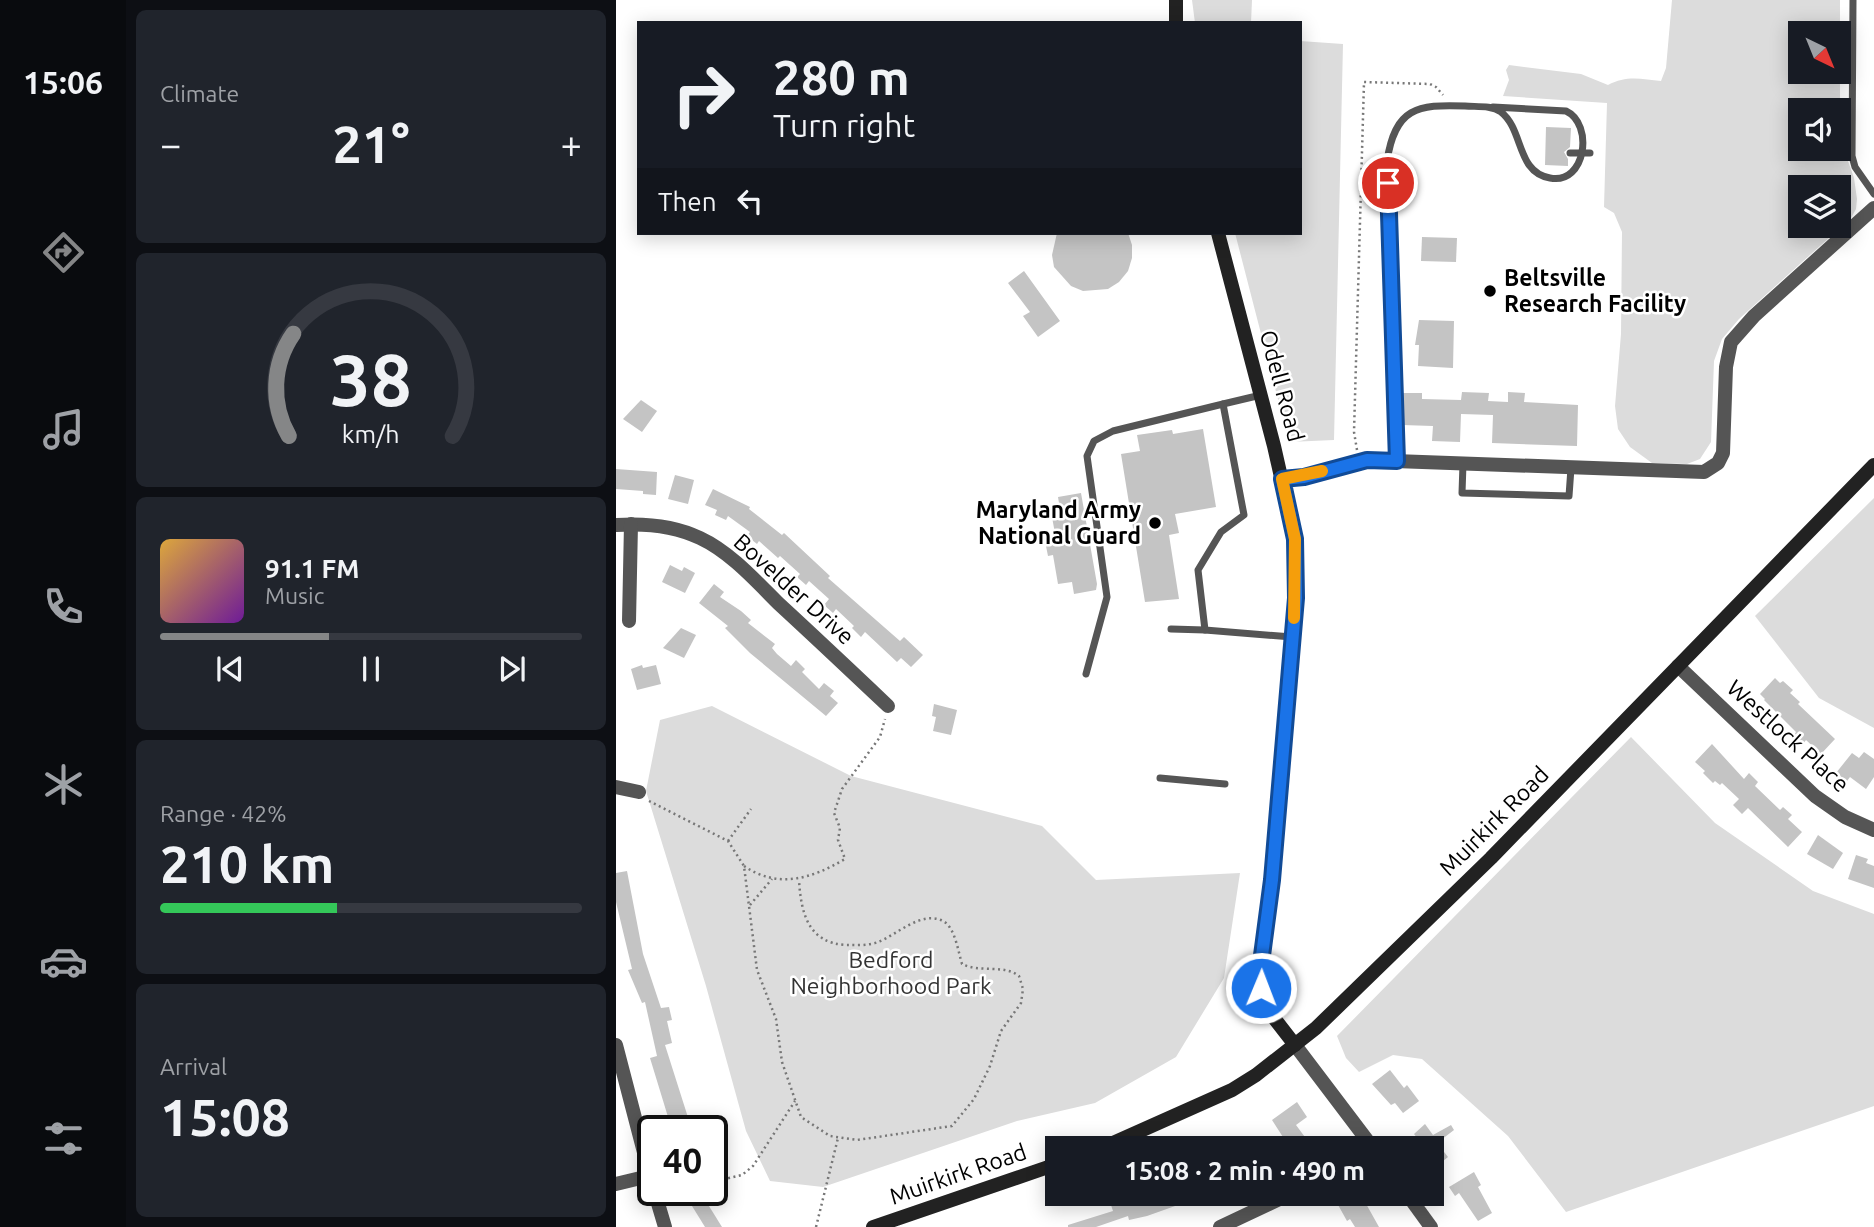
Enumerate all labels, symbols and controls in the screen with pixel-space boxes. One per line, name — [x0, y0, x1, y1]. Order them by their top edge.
north arrow — [1788, 21, 1852, 84]
map controls — [1788, 21, 1851, 238]
icon: right — [658, 49, 749, 140]
text: 280 m — [773, 49, 910, 104]
text: 15:06 — [23, 64, 103, 100]
text: Climate — [160, 81, 239, 106]
button: sound — [1788, 98, 1851, 161]
text: Turn right — [773, 107, 915, 143]
text: 21° — [332, 115, 410, 173]
text: − — [160, 123, 181, 165]
text: + — [561, 123, 582, 165]
pin — [1358, 153, 1418, 213]
icon: arrive — [1369, 164, 1407, 202]
button: layers — [1788, 175, 1851, 238]
icon: left — [731, 182, 769, 220]
text: Then — [658, 187, 717, 216]
icon: directions — [39, 228, 88, 277]
place label: Beltsville Research Facility — [1504, 265, 1686, 316]
marker: Beltsville Research Facility — [1482, 283, 1498, 299]
street label: Odell Road — [1256, 327, 1309, 444]
text: 38 — [330, 339, 412, 421]
icon: music — [39, 405, 88, 454]
text: km/h — [342, 420, 400, 448]
place label: Maryland Army National Guard — [976, 497, 1141, 548]
marker: Maryland Army National Guard — [1147, 515, 1163, 531]
street label: Bovelder Drive — [729, 528, 859, 649]
text: 91.1 FM — [265, 554, 359, 583]
icon: phone — [39, 582, 88, 631]
text: Music — [265, 583, 324, 608]
icon: previous — [211, 650, 249, 688]
icon: pause — [352, 650, 390, 688]
icon: next — [493, 650, 531, 688]
street label: Westlock Place — [1722, 675, 1854, 797]
icon: climate — [39, 760, 88, 809]
street label: Muirkirk Road — [1434, 761, 1553, 880]
text: Range · 42% — [160, 801, 287, 826]
text: 210 km — [160, 835, 334, 893]
icon: car — [39, 937, 88, 986]
park label: Bedford Neighborhood Park — [790, 947, 992, 998]
position arrow — [1224, 951, 1298, 1025]
text: Arrival — [160, 1054, 227, 1079]
text: 15:08 — [160, 1088, 290, 1146]
icon: filters — [39, 1114, 88, 1163]
speed limit sign: 40 — [637, 1115, 728, 1206]
street label: Muirkirk Road — [886, 1138, 1030, 1209]
text: 15:08 · 2 min · 490 m — [1124, 1156, 1365, 1185]

